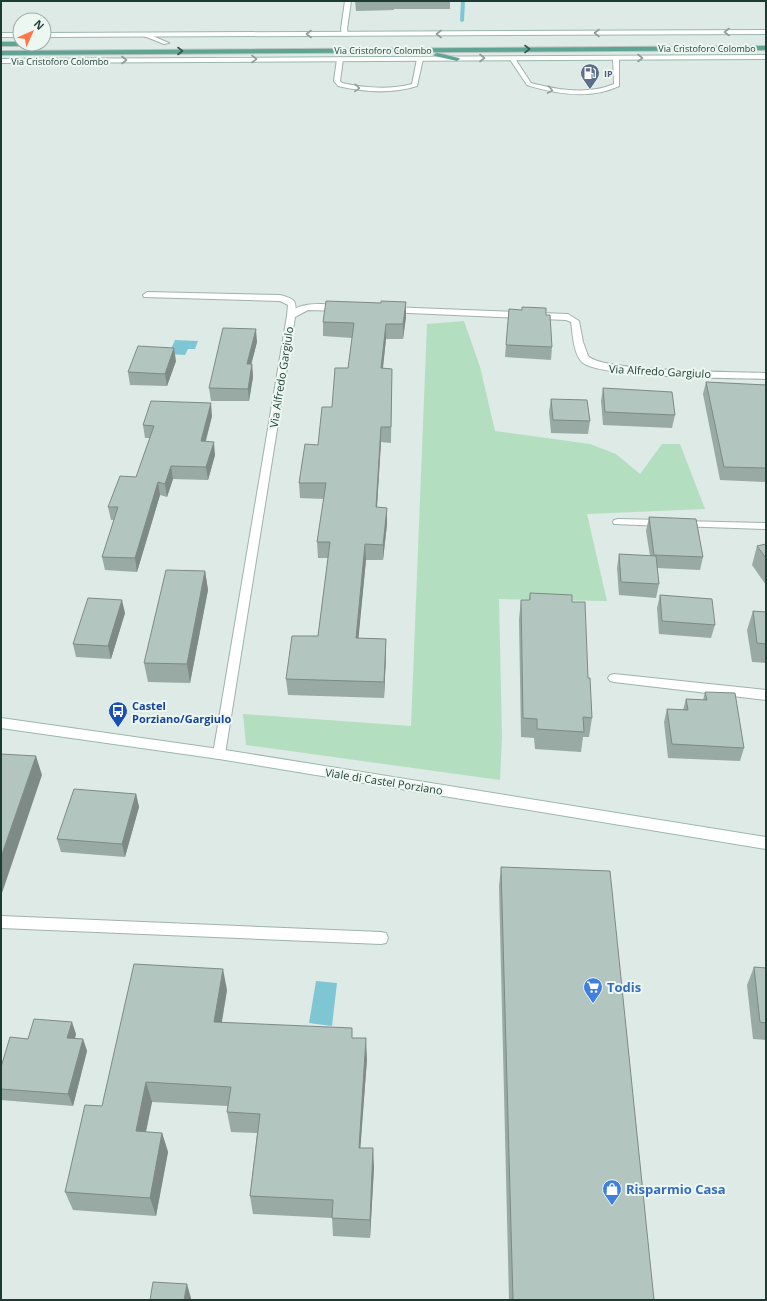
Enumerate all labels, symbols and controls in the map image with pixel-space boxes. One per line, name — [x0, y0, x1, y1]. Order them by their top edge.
north arrow — [12, 12, 52, 52]
text: N — [31, 16, 48, 33]
one-way arrow — [724, 28, 730, 36]
one-way arrow — [594, 29, 600, 37]
one-way arrow — [306, 30, 312, 38]
one-way arrow — [436, 30, 442, 38]
street label: Via Cristoforo Colombo — [658, 42, 756, 55]
street label: Via Cristoforo Colombo — [334, 44, 432, 57]
one-way arrow — [524, 45, 530, 53]
one-way arrow — [177, 47, 183, 55]
one-way arrow — [479, 54, 485, 62]
one-way arrow — [637, 54, 643, 62]
street label: Via Cristoforo Colombo — [11, 55, 109, 68]
one-way arrow — [251, 55, 257, 63]
one-way arrow — [121, 56, 127, 65]
fuel station icon: IP — [579, 62, 601, 90]
place label: IP — [604, 67, 613, 80]
one-way arrow — [354, 83, 360, 92]
one-way arrow — [547, 85, 554, 94]
street label: Via Alfredo Gargiulo — [266, 325, 296, 429]
street label: Via Alfredo Gargiulo — [609, 361, 712, 381]
place label: Castel Porziano/Gargiulo — [132, 698, 231, 726]
bus stop icon: Castel Porziano/Gargiulo — [107, 700, 129, 728]
street label: Viale di Castel Porziano — [324, 764, 444, 798]
supermarket icon: Todis — [582, 976, 604, 1004]
place label: Todis — [607, 978, 641, 996]
shop icon: Risparmio Casa — [601, 1178, 623, 1206]
place label: Risparmio Casa — [626, 1180, 726, 1198]

